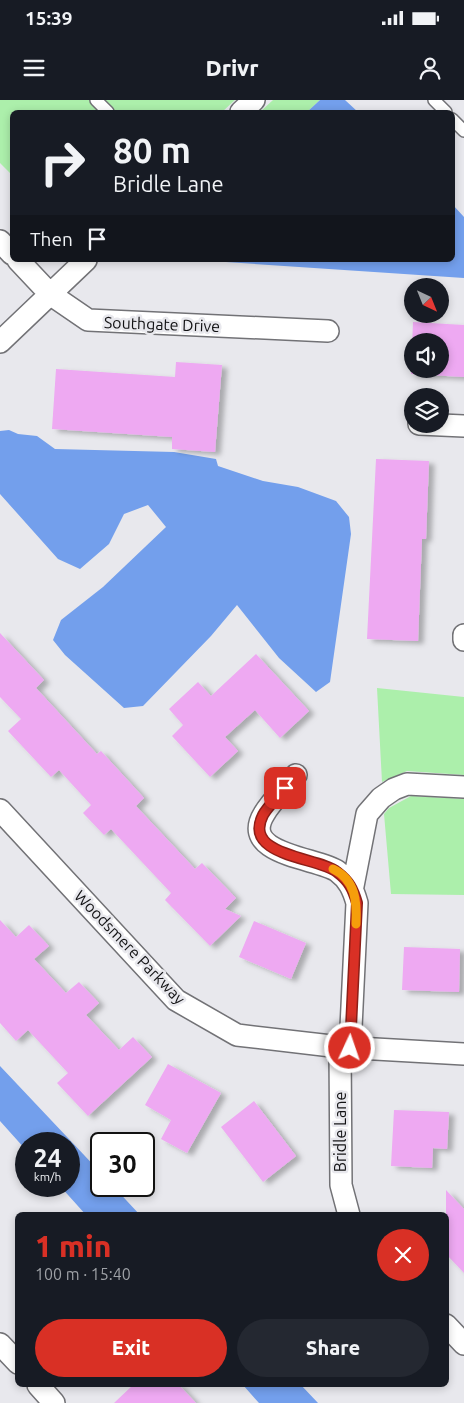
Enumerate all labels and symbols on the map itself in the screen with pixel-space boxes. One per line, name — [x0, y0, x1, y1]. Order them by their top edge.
north arrow — [404, 278, 449, 322]
street label: Southgate Drive — [104, 313, 220, 335]
pin — [264, 767, 306, 809]
street label: Woodsmere Parkway — [71, 886, 189, 1008]
position arrow — [323, 1021, 375, 1073]
street label: Bridle Lane — [331, 1092, 349, 1172]
speed limit sign: 30 — [90, 1132, 155, 1197]

